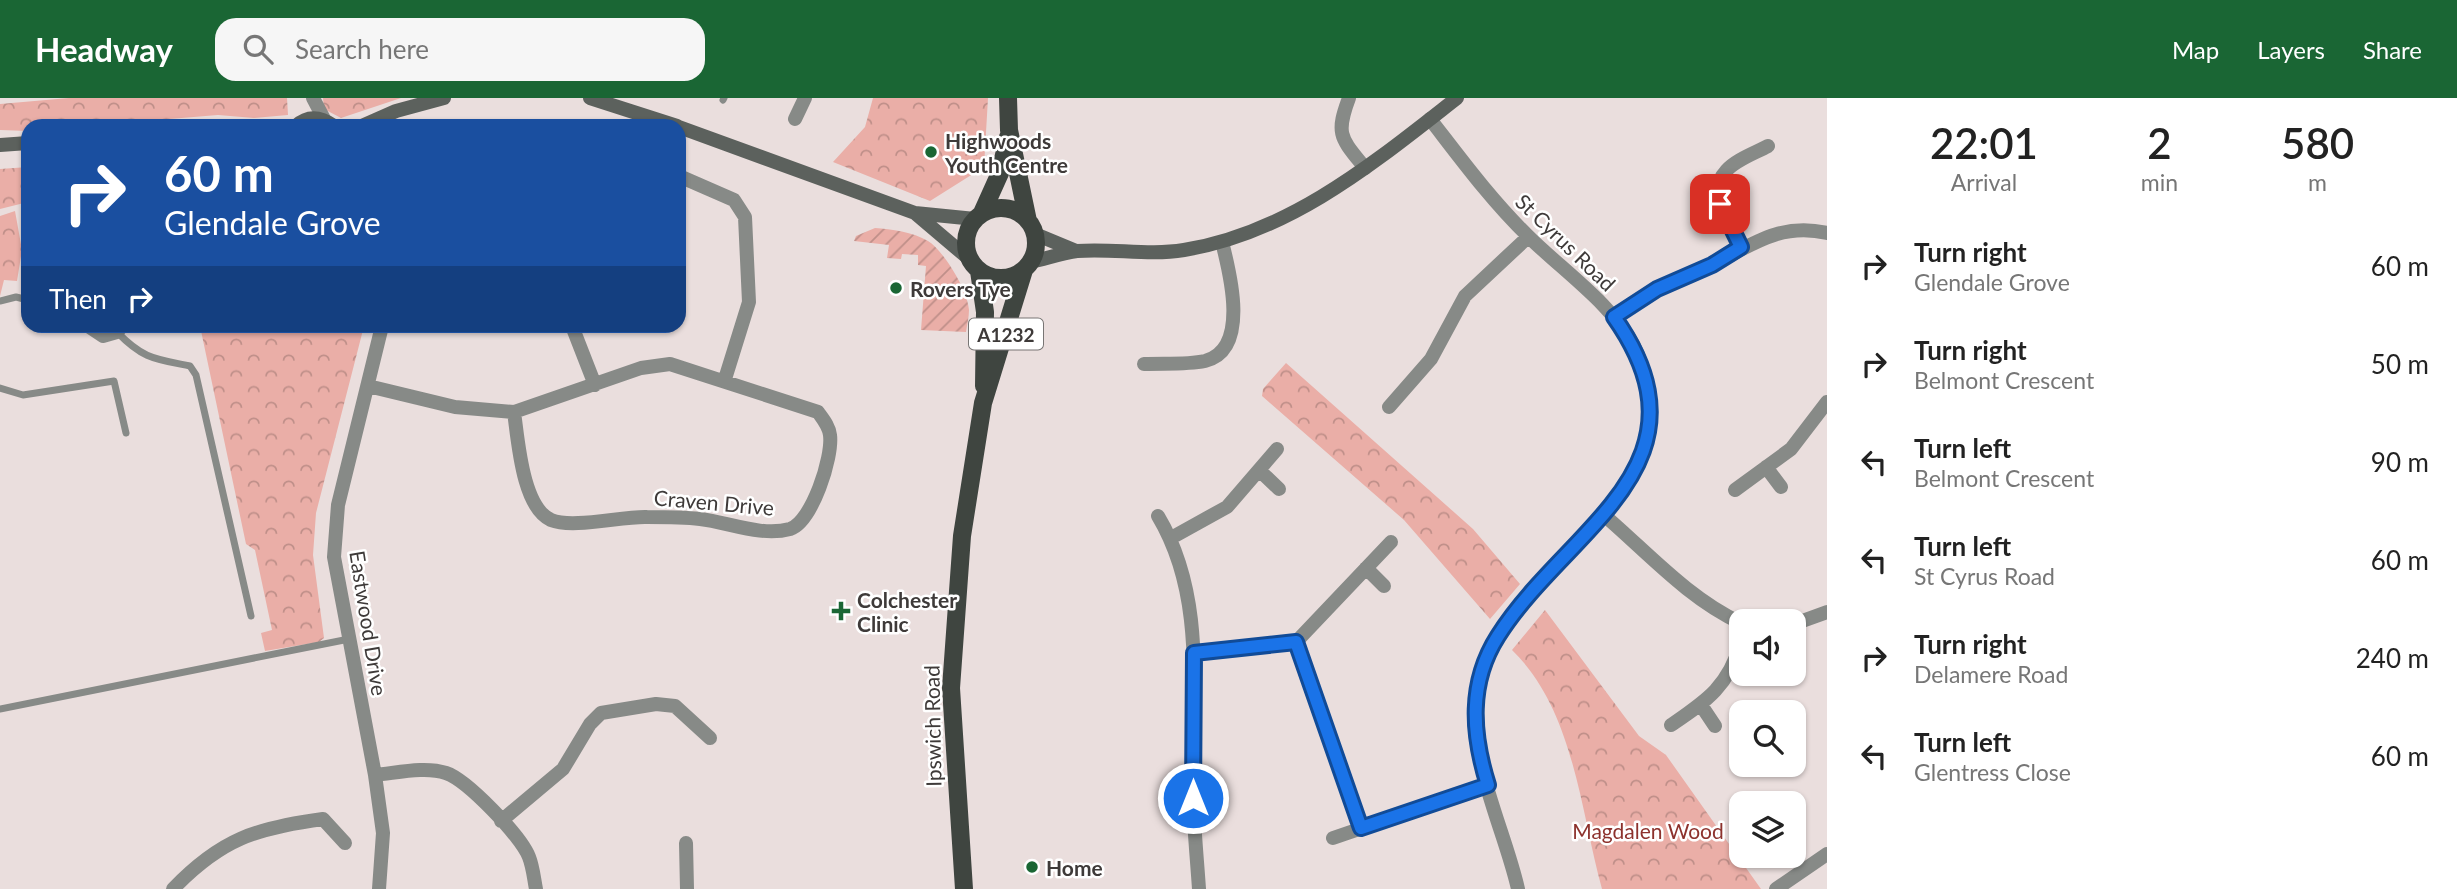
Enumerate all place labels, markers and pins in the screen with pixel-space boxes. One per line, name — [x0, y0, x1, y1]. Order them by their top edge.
place label: Highwoods Youth Centre — [944, 128, 1068, 177]
marker: Highwoods Youth Centre — [923, 144, 939, 160]
pin — [1690, 174, 1750, 234]
place label: Rovers Tye — [910, 276, 1011, 301]
marker: Rovers Tye — [888, 280, 904, 296]
place label: Colchester Clinic — [857, 587, 957, 636]
marker: Colchester Clinic — [831, 601, 851, 621]
place label: Home — [1046, 855, 1103, 880]
marker: Home — [1024, 859, 1040, 875]

